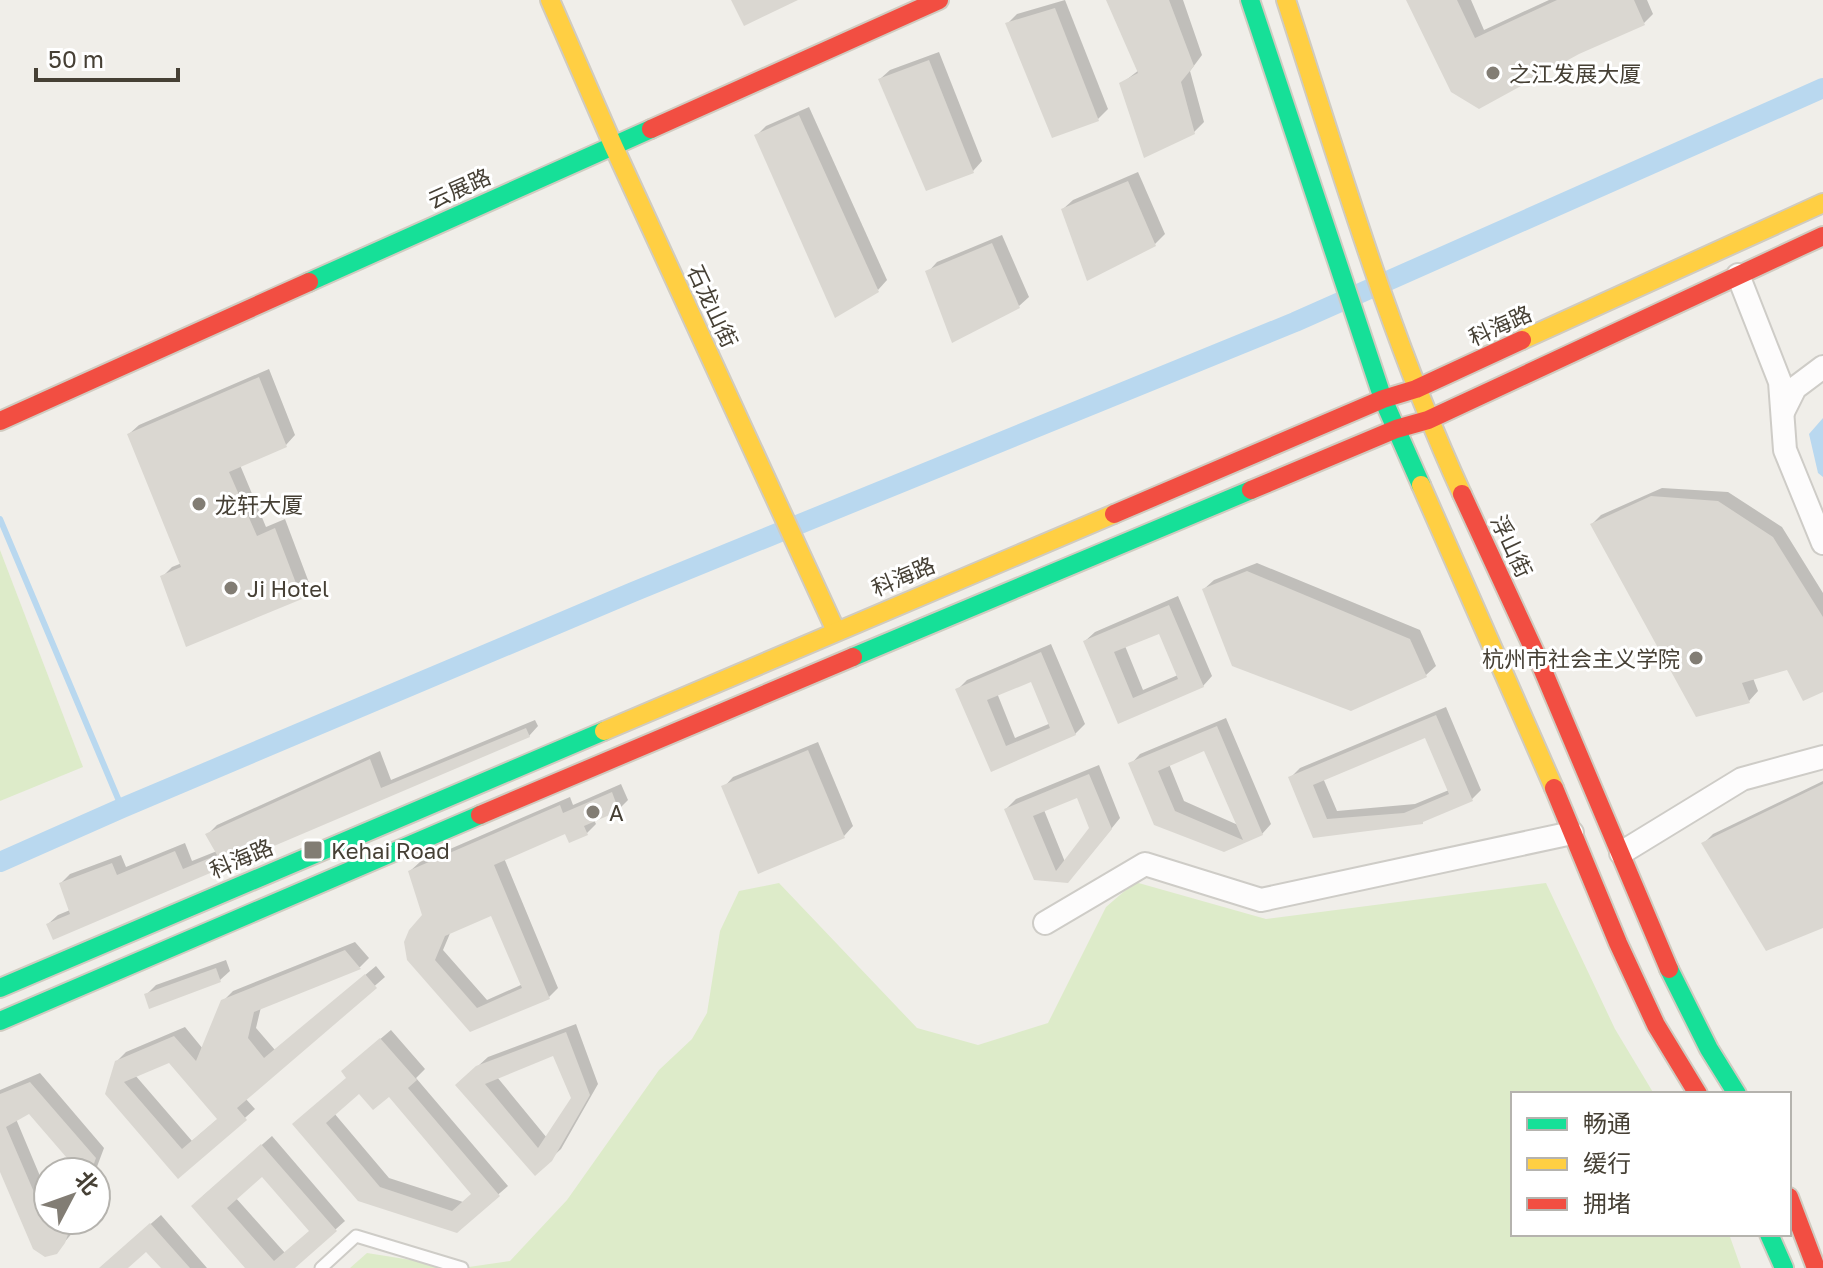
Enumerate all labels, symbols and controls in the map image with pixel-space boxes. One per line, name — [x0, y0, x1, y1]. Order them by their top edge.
scale bar — [36, 32, 178, 82]
text: 50 m — [48, 44, 104, 73]
place label: 之江发展大厦 — [1509, 60, 1641, 87]
marker: 之江发展大厦 — [1484, 64, 1502, 82]
street label: 云展路 — [423, 162, 495, 214]
street label: 石龙山街 — [682, 260, 744, 352]
street label: 科海路 — [1464, 299, 1536, 351]
place label: 龙轩大厦 — [215, 491, 303, 518]
marker: 龙轩大厦 — [190, 495, 208, 513]
street label: 浮山街 — [1486, 510, 1538, 582]
street label: 科海路 — [867, 551, 939, 601]
place label: Ji Hotel — [247, 575, 329, 602]
marker: Ji Hotel — [222, 579, 240, 597]
place label: 杭州市社会主义学院 — [1482, 645, 1680, 672]
marker: 杭州市社会主义学院 — [1687, 649, 1705, 667]
place label: A — [609, 799, 624, 826]
marker: A — [584, 803, 602, 821]
street label: 科海路 — [205, 833, 277, 883]
place label: Kehai Road — [331, 837, 450, 864]
marker: Kehai Road — [302, 839, 324, 861]
legend — [1511, 1092, 1791, 1236]
text: 畅通 — [1583, 1108, 1631, 1137]
text: 缓行 — [1583, 1148, 1631, 1177]
north arrow — [32, 1156, 112, 1236]
text: 北 — [70, 1165, 105, 1200]
text: 拥堵 — [1583, 1188, 1631, 1217]

